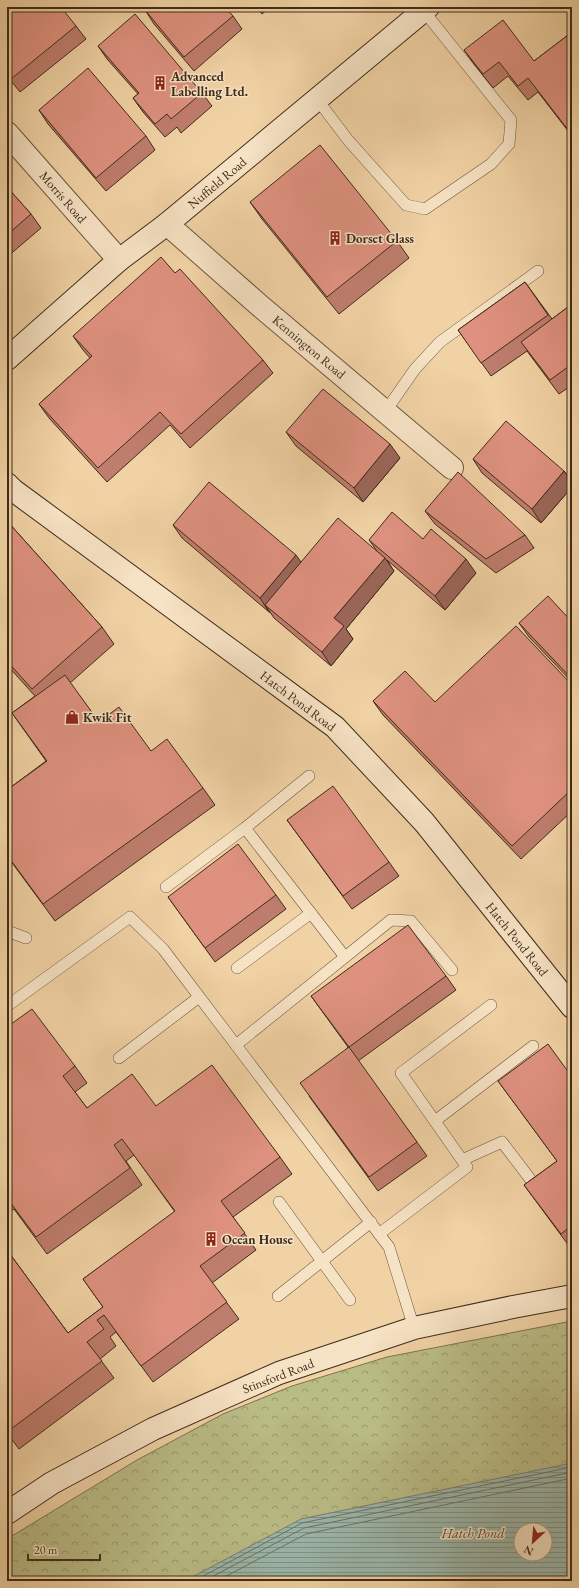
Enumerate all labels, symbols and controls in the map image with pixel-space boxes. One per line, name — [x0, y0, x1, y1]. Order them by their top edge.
place label: Advanced Labelling Ltd. — [170, 68, 248, 100]
building icon: Advanced Labelling Ltd. — [152, 75, 168, 91]
street label: Nuffield Road — [184, 153, 250, 213]
street label: Morris Road — [36, 167, 91, 227]
building icon: Dorset Glass — [327, 230, 343, 246]
place label: Dorset Glass — [346, 230, 414, 247]
street label: Kennington Road — [269, 311, 349, 383]
street label: Hatch Pond Road — [257, 667, 340, 735]
shop icon: Kwik Fit — [64, 709, 80, 725]
place label: Kwik Fit — [83, 709, 132, 726]
street label: Hatch Pond Road — [482, 898, 552, 980]
building icon: Ocean House — [203, 1231, 219, 1247]
place label: Ocean House — [222, 1231, 294, 1248]
street label: Stinsford Road — [240, 1354, 317, 1397]
north arrow — [513, 1522, 553, 1562]
water label: Hatch Pond — [440, 1524, 505, 1542]
scale bar — [28, 1536, 100, 1562]
text: 20 m — [34, 1542, 58, 1558]
text: N — [521, 1543, 536, 1559]

